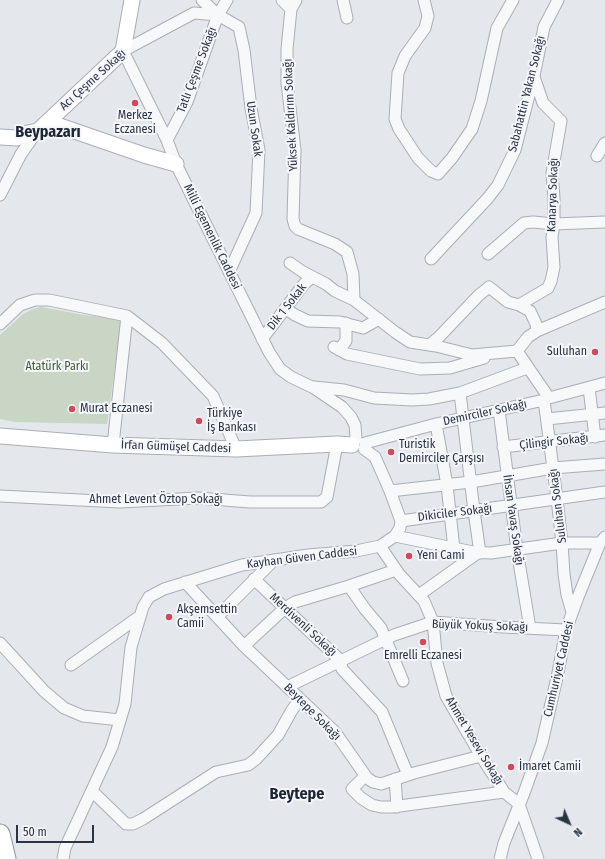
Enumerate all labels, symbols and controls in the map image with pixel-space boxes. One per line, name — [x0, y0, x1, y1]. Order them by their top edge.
street label: Tatlı Çeşme Sokağı — [174, 25, 220, 115]
street label: Sabahattin Yakan Sokağı — [506, 34, 548, 154]
street label: Acı Çeşme Sokağı — [57, 46, 129, 114]
street label: Yüksek Kaldırım Sokağı — [281, 58, 301, 172]
marker: Merkez Eczanesi — [130, 98, 140, 108]
street label: Uzun Sokak — [243, 100, 265, 158]
place label: Merkez Eczanesi — [114, 109, 156, 137]
district label: Beypazarı — [15, 123, 81, 143]
street label: Kanarya Sokağı — [545, 158, 561, 232]
street label: Milli Egemenlik Caddesi — [180, 182, 244, 292]
street label: Dik 1 Sokak — [264, 281, 310, 333]
place label: Suluhan — [547, 345, 587, 359]
marker: Suluhan — [590, 347, 600, 357]
park label: Atatürk Parkı — [25, 360, 89, 374]
street label: Demirciler Sokağı — [442, 397, 528, 429]
place label: Murat Eczanesi — [80, 402, 153, 416]
marker: Murat Eczanesi — [67, 404, 77, 414]
place label: Türkiye İş Bankası — [207, 407, 256, 435]
marker: Türkiye İş Bankası — [194, 416, 204, 426]
street label: Çilingir Sokağı — [519, 431, 589, 453]
street label: İrfan Gümüşel Caddesi — [121, 438, 231, 456]
place label: Turistik Demirciler Çarşısı — [399, 438, 484, 466]
marker: Turistik Demirciler Çarşısı — [386, 447, 396, 457]
street label: Suluhan Sokağı — [546, 468, 570, 544]
street label: İhsan Yavaş Sokağı — [500, 474, 526, 566]
street label: Ahmet Levent Öztop Sokağı — [89, 493, 223, 507]
street label: Dikiciler Sokağı — [417, 501, 493, 525]
street label: Kayhan Güven Caddesi — [246, 544, 358, 572]
place label: Yeni Cami — [417, 549, 464, 563]
marker: Yeni Cami — [404, 551, 414, 561]
street label: Merdivenli Sokağı — [266, 590, 340, 660]
place label: Akşemsettin Camii — [177, 603, 237, 631]
marker: Akşemsettin Camii — [164, 612, 174, 622]
street label: Büyük Yokuş Sokağı — [432, 617, 528, 635]
street label: Cumhuriyet Caddesi — [541, 620, 577, 718]
marker: Emrelli Eczanesi — [418, 637, 428, 647]
place label: Emrelli Eczanesi — [384, 649, 462, 663]
street label: Beytepe Sokağı — [280, 680, 344, 744]
street label: Ahmet Yesevi Sokağı — [442, 694, 506, 788]
place label: İmaret Camii — [519, 760, 581, 774]
marker: İmaret Camii — [506, 762, 516, 772]
district label: Beytepe — [270, 785, 324, 805]
north arrow — [549, 803, 589, 843]
scale bar — [18, 817, 96, 843]
text: 50 m — [23, 825, 47, 839]
text: N — [571, 825, 585, 839]

